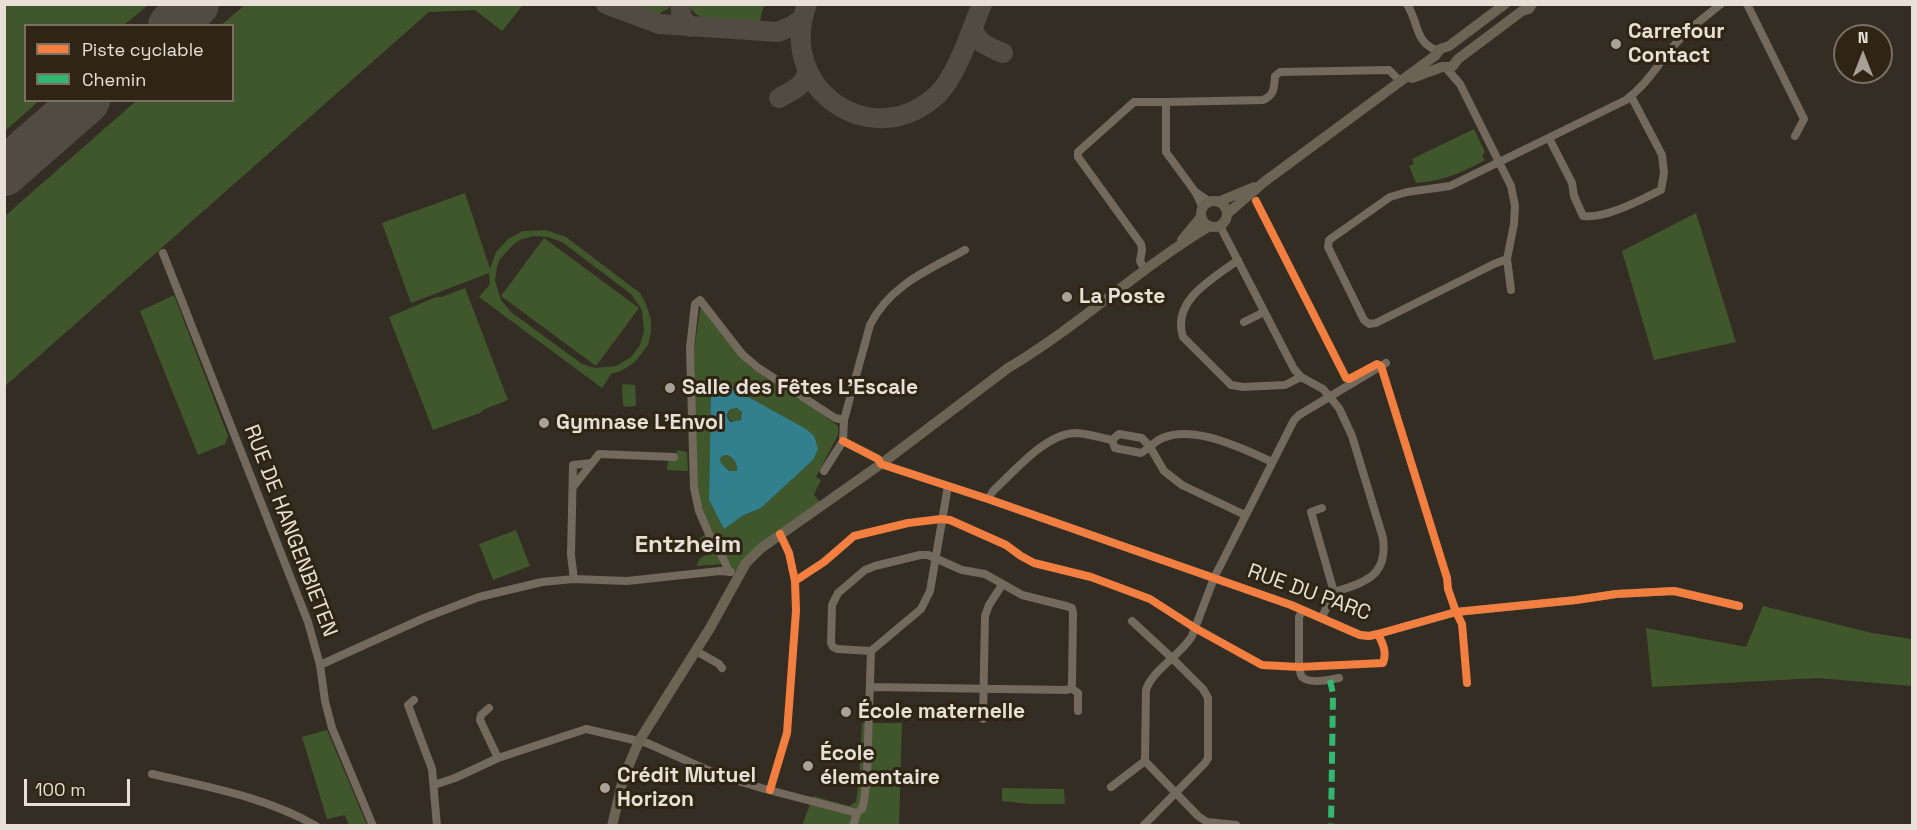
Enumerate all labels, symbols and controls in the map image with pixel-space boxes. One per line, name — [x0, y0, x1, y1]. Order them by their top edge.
place label: Carrefour Contact — [1628, 19, 1725, 69]
legend — [24, 24, 234, 102]
north arrow — [1833, 24, 1893, 84]
text: N — [1858, 27, 1868, 48]
marker: Carrefour Contact — [1609, 37, 1623, 51]
text: Piste cyclable — [82, 38, 204, 61]
text: Chemin — [82, 68, 146, 91]
place label: La Poste — [1079, 284, 1165, 310]
marker: La Poste — [1060, 290, 1074, 304]
place label: Salle des Fêtes L’Escale — [682, 375, 918, 401]
marker: Salle des Fêtes L’Escale — [663, 381, 677, 395]
place label: Gymnase L'Envol — [556, 410, 724, 436]
marker: Gymnase L'Envol — [537, 416, 551, 430]
street label: RUE DE HANGENBIETEN — [238, 421, 342, 641]
district label: Entzheim — [635, 531, 741, 559]
street label: RUE DU PARC — [1244, 559, 1374, 627]
place label: École maternelle — [858, 699, 1025, 725]
marker: École maternelle — [839, 705, 853, 719]
place label: École élementaire — [820, 741, 940, 791]
marker: École élementaire — [801, 759, 815, 773]
place label: Crédit Mutuel Horizon — [617, 763, 756, 813]
scale bar — [27, 767, 134, 805]
text: 100 m — [35, 778, 86, 801]
marker: Crédit Mutuel Horizon — [598, 781, 612, 795]

